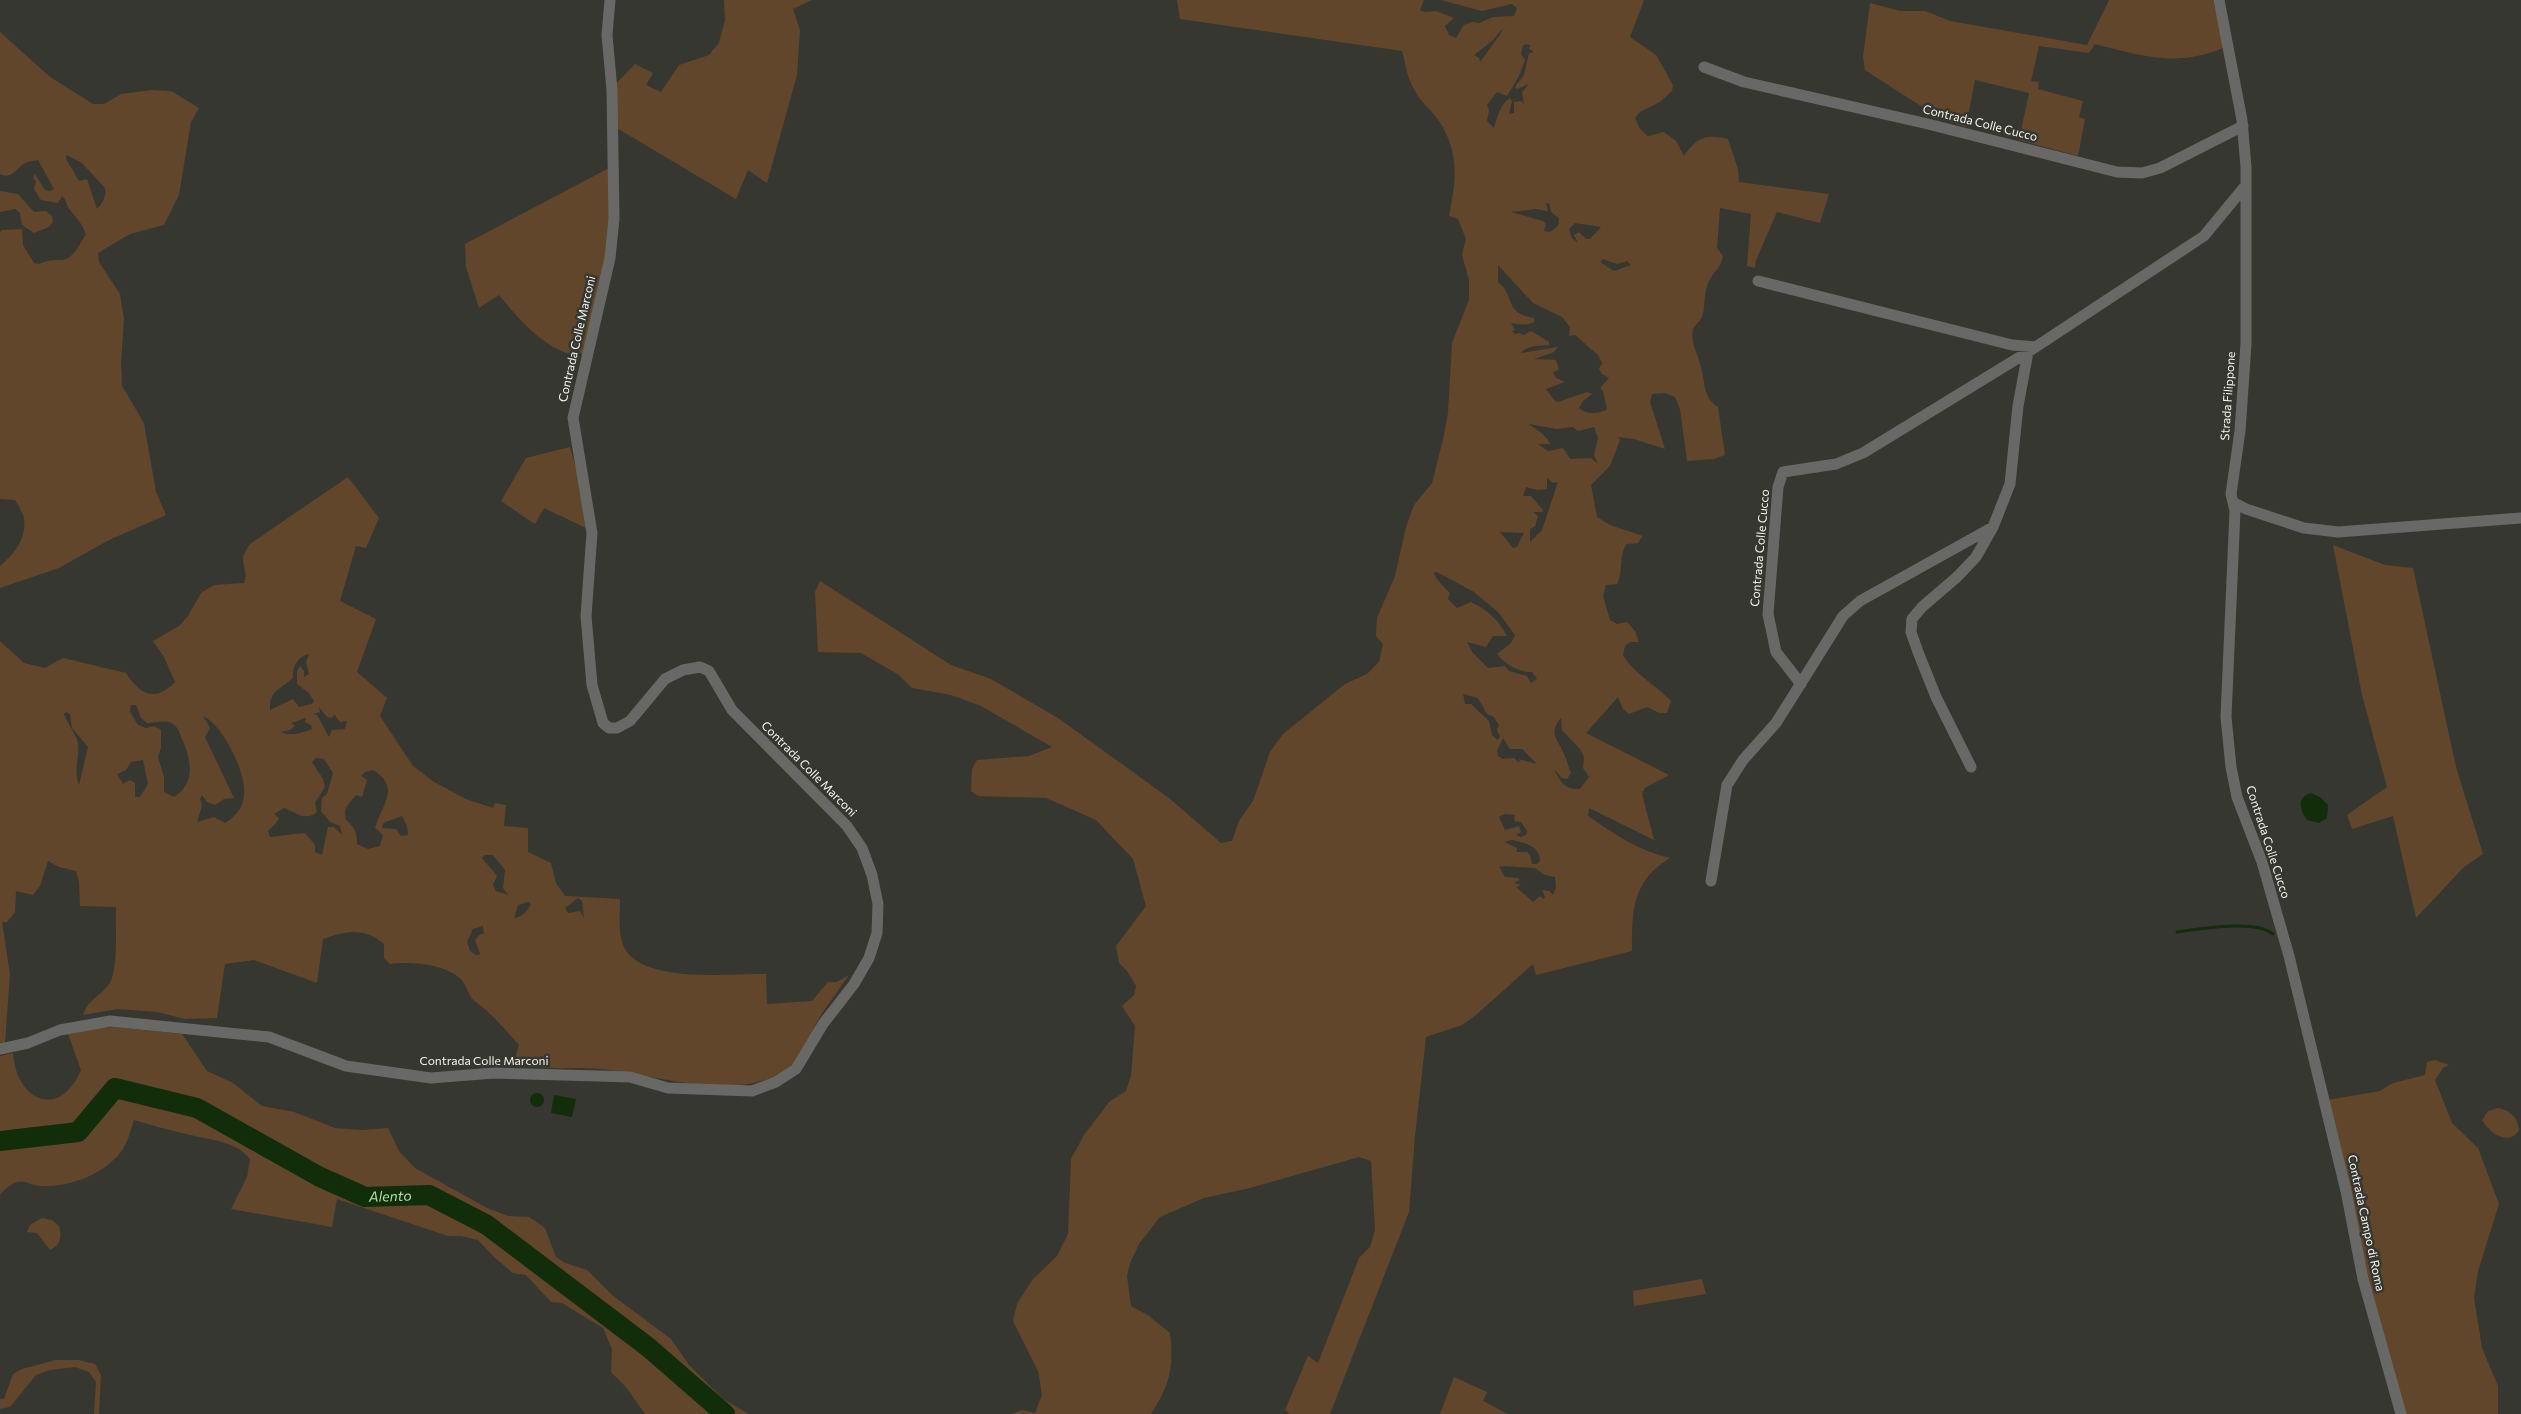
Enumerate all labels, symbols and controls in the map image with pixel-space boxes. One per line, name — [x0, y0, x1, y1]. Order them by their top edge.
street label: Contrada Colle Cucco — [1921, 101, 2039, 143]
street label: Contrada Colle Marconi — [555, 274, 597, 403]
street label: Strada Filippone — [2217, 351, 2237, 441]
street label: Contrada Colle Cucco — [1747, 489, 1771, 607]
street label: Contrada Colle Marconi — [759, 718, 860, 819]
street label: Contrada Colle Cucco — [2244, 784, 2294, 900]
street label: Contrada Colle Marconi — [419, 1053, 549, 1067]
street label: Contrada Campo di Roma — [2346, 1153, 2388, 1292]
water label: Alento — [368, 1187, 412, 1205]

